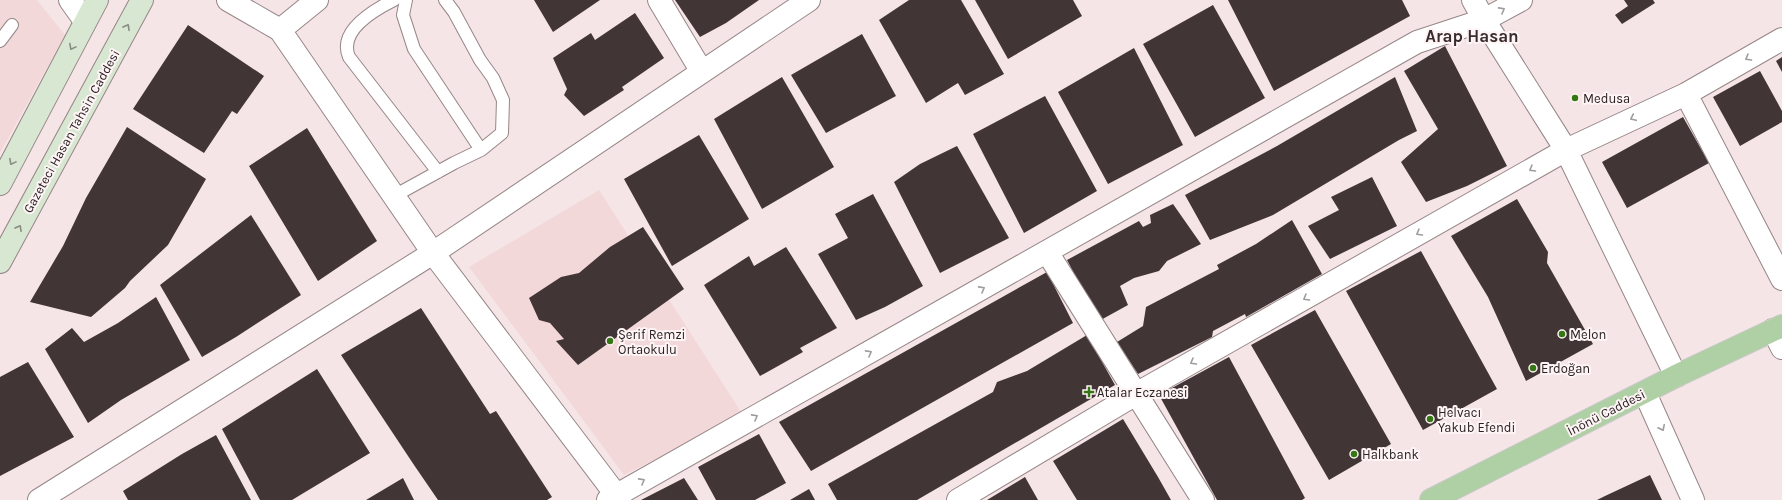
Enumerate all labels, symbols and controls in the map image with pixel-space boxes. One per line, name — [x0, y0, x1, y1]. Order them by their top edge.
one-way arrow — [1498, 8, 1505, 15]
one-way arrow — [123, 24, 130, 32]
district label: Arap Hasan — [1425, 26, 1519, 46]
one-way arrow — [69, 42, 77, 50]
street label: Gazeteci Hasan Tahsin Caddesi — [20, 47, 123, 215]
one-way arrow — [1745, 54, 1752, 61]
place label: Medusa — [1583, 91, 1630, 106]
marker: Medusa — [1570, 93, 1580, 103]
one-way arrow — [1630, 114, 1637, 122]
one-way arrow — [9, 158, 17, 165]
one-way arrow — [1529, 165, 1536, 172]
one-way arrow — [14, 225, 21, 232]
one-way arrow — [1416, 229, 1423, 236]
one-way arrow — [978, 287, 985, 294]
one-way arrow — [1303, 293, 1310, 300]
place label: Şerif Remzi Ortaokulu — [618, 327, 686, 357]
place label: Melon — [1570, 327, 1606, 342]
marker: Melon — [1557, 329, 1567, 339]
marker: Şerif Remzi Ortaokulu — [605, 336, 615, 346]
one-way arrow — [864, 350, 872, 357]
one-way arrow — [1189, 357, 1197, 364]
place label: Erdoğan — [1541, 361, 1590, 376]
marker: Erdoğan — [1528, 363, 1538, 373]
place label: Atalar Eczanesi — [1097, 385, 1188, 400]
street label: İnönü Caddesi — [1565, 386, 1648, 438]
marker: Atalar Eczanesi — [1084, 387, 1094, 397]
place label: Helvacı Yakub Efendi — [1438, 405, 1515, 435]
one-way arrow — [751, 414, 758, 421]
marker: Helvacı Yakub Efendi — [1425, 414, 1435, 424]
one-way arrow — [1657, 424, 1665, 432]
place label: Halkbank — [1362, 447, 1419, 462]
marker: Halkbank — [1349, 449, 1359, 459]
one-way arrow — [638, 478, 645, 485]

